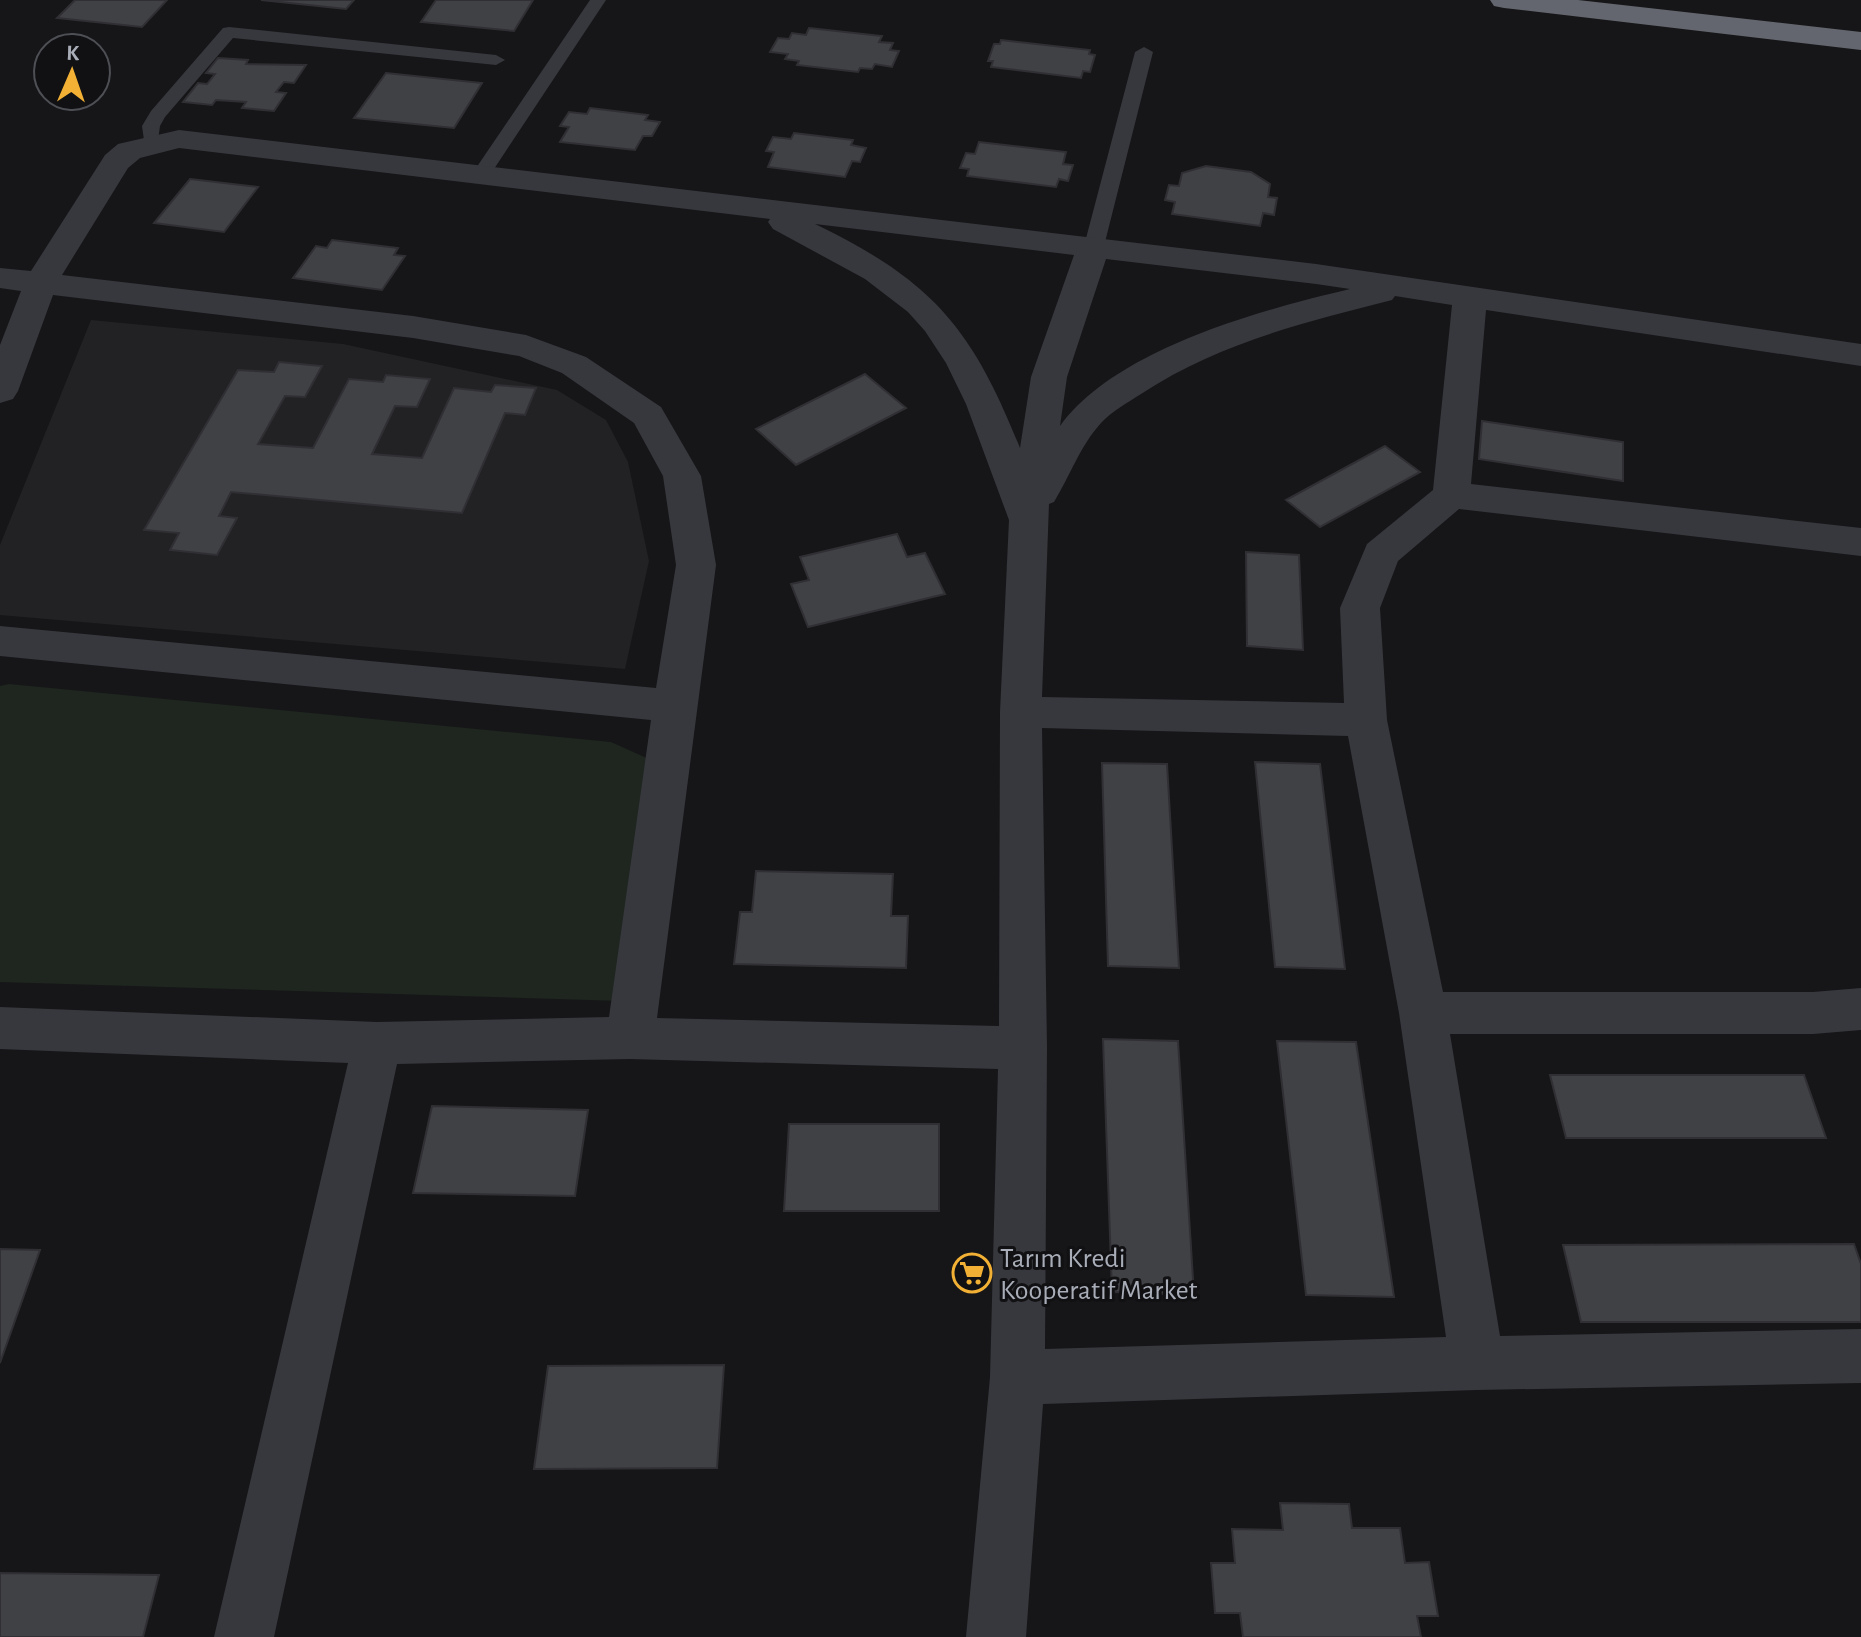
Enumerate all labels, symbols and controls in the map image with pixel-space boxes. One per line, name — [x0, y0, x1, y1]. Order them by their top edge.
north arrow — [32, 32, 112, 112]
text: K — [66, 42, 81, 64]
place label: Tarım Kredi Kooperatif Market — [1000, 1245, 1198, 1305]
supermarket icon: Tarım Kredi Kooperatif Market — [951, 1252, 993, 1294]

